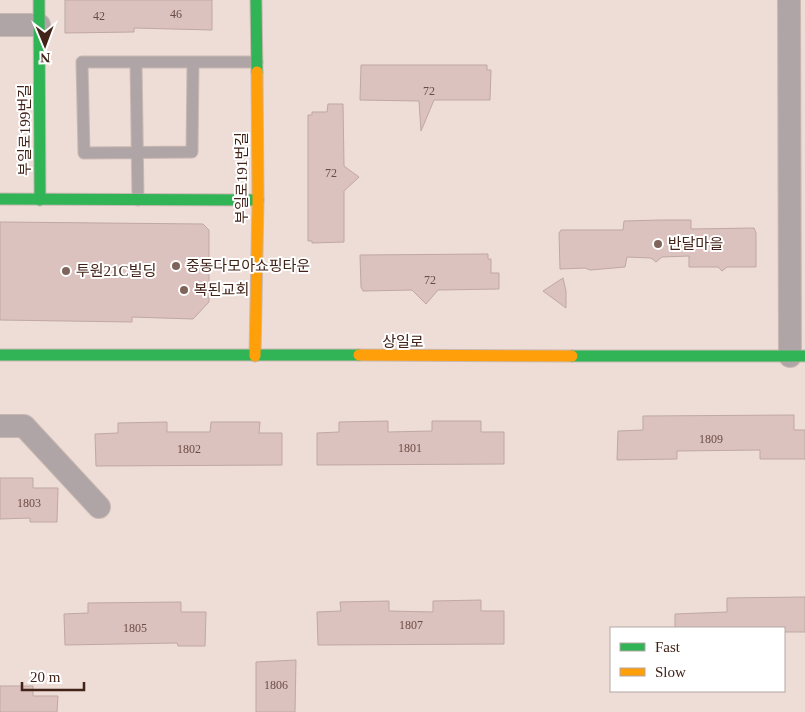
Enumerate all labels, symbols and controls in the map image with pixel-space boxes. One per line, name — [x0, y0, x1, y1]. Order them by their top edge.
house number: 46 — [170, 7, 182, 21]
house number: 42 — [93, 9, 105, 23]
north arrow — [20, 20, 70, 70]
text: N — [40, 50, 50, 65]
street label: 부일로199번길 — [17, 84, 33, 176]
house number: 72 — [423, 84, 435, 98]
street label: 부일로191번길 — [234, 132, 250, 224]
house number: 72 — [325, 166, 337, 180]
place label: 반달마을 — [668, 236, 723, 252]
marker: 반달마을 — [652, 238, 664, 250]
place label: 중동다모아쇼핑타운 — [186, 258, 310, 274]
marker: 중동다모아쇼핑타운 — [170, 260, 182, 272]
place label: 투원21C빌딩 — [76, 263, 156, 279]
marker: 투원21C빌딩 — [60, 265, 72, 277]
house number: 72 — [424, 273, 436, 287]
place label: 복된교회 — [194, 282, 249, 298]
marker: 복된교회 — [178, 284, 190, 296]
street label: 상일로 — [382, 334, 424, 350]
house number: 1809 — [699, 432, 723, 446]
house number: 1801 — [398, 441, 422, 455]
house number: 1802 — [177, 442, 201, 456]
house number: 1803 — [17, 496, 41, 510]
house number: 1807 — [399, 618, 423, 632]
house number: 1805 — [123, 621, 147, 635]
legend — [610, 627, 785, 692]
text: Fast — [655, 639, 681, 655]
scale bar — [22, 660, 85, 692]
text: Slow — [655, 664, 686, 680]
text: 20 m — [30, 669, 61, 685]
house number: 1806 — [264, 678, 288, 692]

